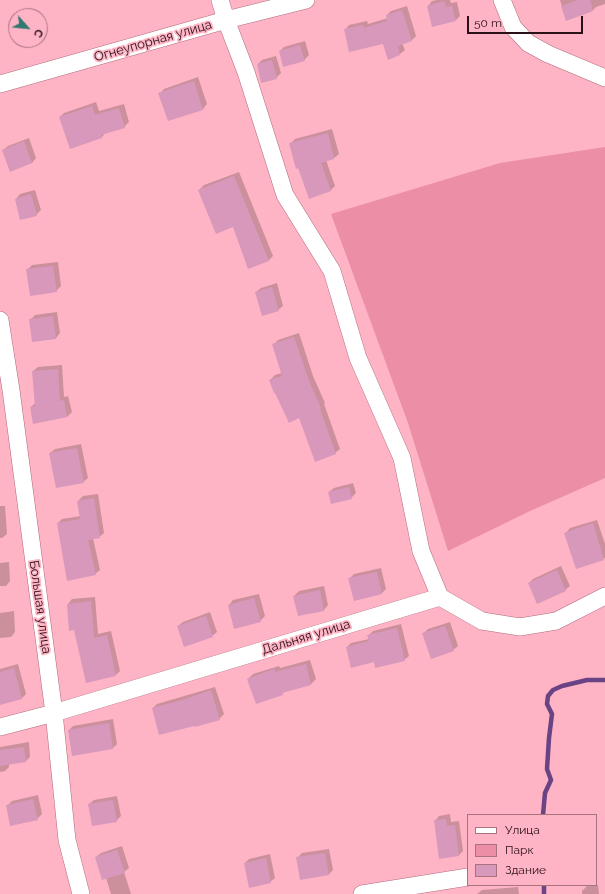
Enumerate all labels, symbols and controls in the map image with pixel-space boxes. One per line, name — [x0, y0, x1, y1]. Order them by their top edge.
north arrow — [8, 8, 48, 48]
scale bar — [469, 8, 585, 34]
text: 50 m — [474, 16, 502, 30]
street label: Огнеупорная улица — [92, 17, 214, 65]
text: С — [31, 27, 46, 40]
street label: Большая улица — [26, 559, 54, 655]
street label: Дальняя улица — [260, 616, 352, 658]
legend — [467, 814, 597, 886]
text: Улица — [505, 823, 540, 837]
text: Парк — [505, 843, 534, 857]
text: Здание — [505, 863, 546, 877]

